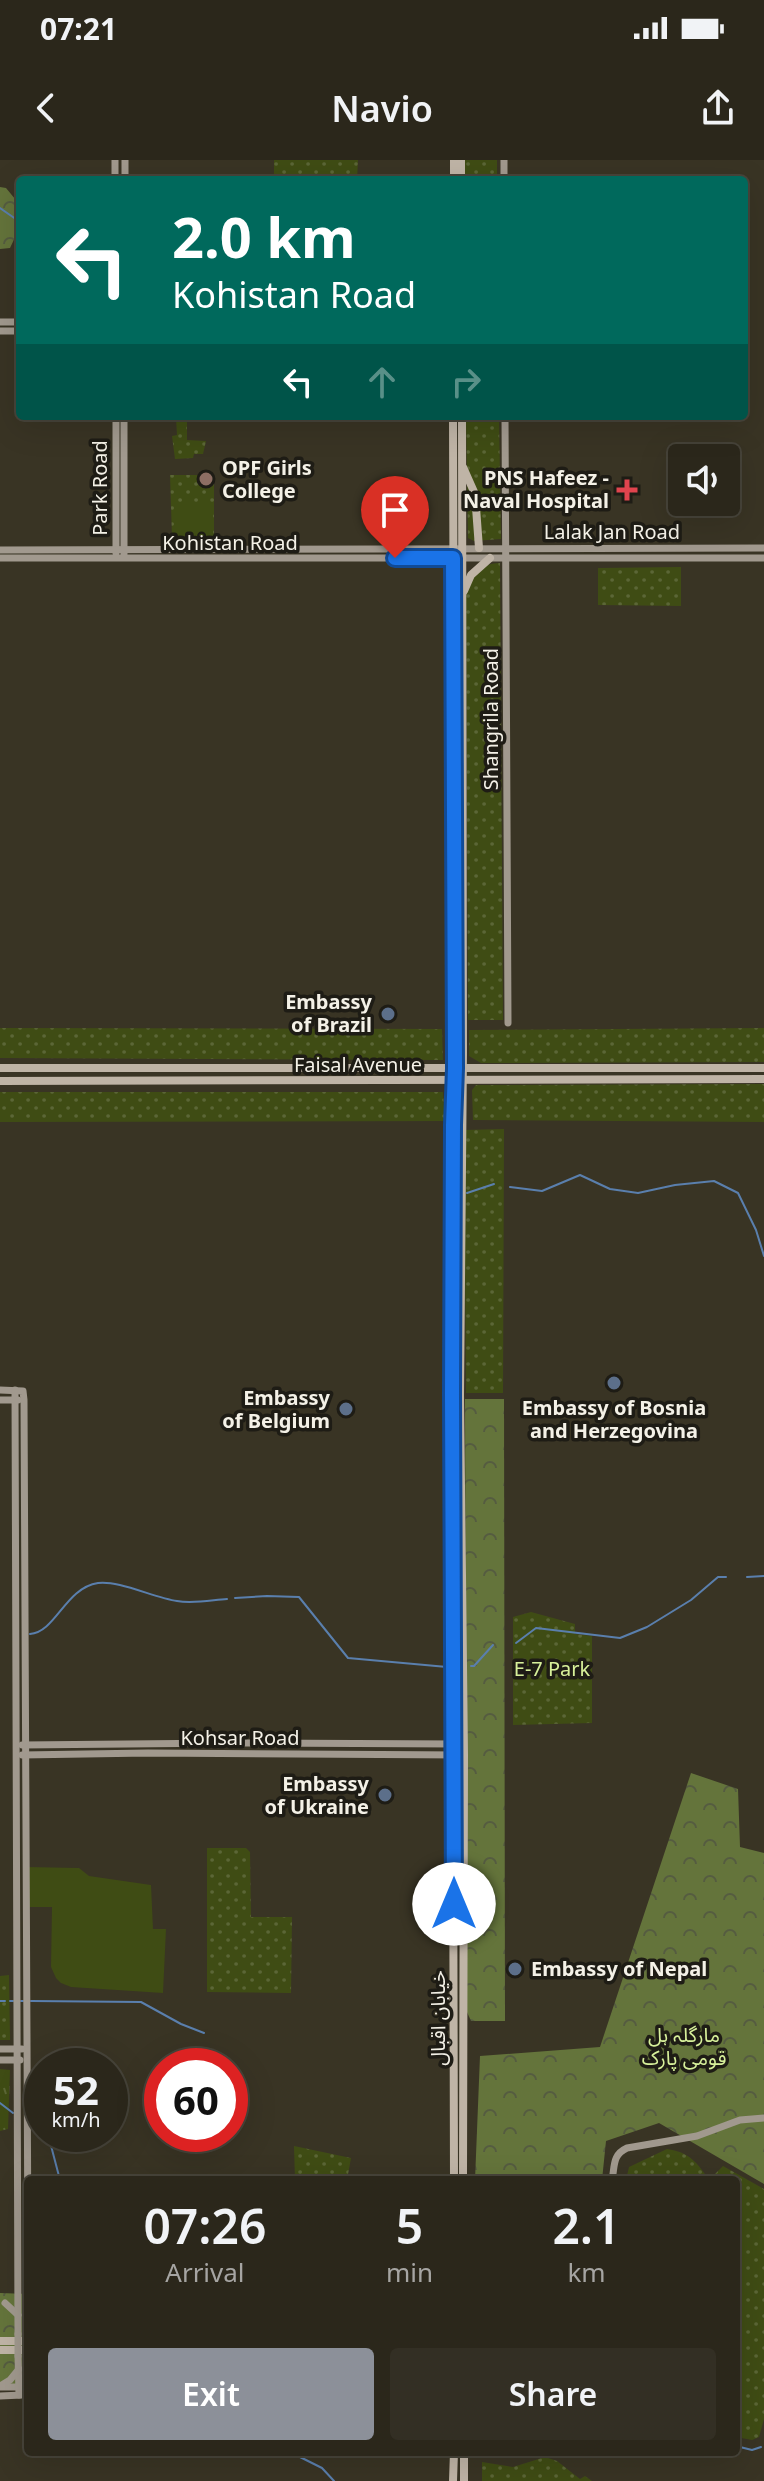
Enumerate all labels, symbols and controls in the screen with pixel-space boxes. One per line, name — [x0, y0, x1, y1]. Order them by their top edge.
text: 07:21 — [40, 8, 117, 49]
text: Navio — [331, 84, 433, 133]
icon: back — [24, 86, 68, 130]
icon: share — [696, 86, 740, 130]
text: 2.0 km — [172, 198, 356, 274]
icon: left — [40, 208, 144, 312]
text: Kohistan Road — [172, 270, 416, 319]
icon: left — [276, 360, 320, 404]
icon: ahead — [360, 360, 404, 404]
icon: right — [444, 360, 488, 404]
street label: Park Road — [86, 440, 113, 536]
map controls — [668, 444, 740, 516]
button: sound — [668, 444, 740, 516]
place label: OPF Girls College — [222, 454, 312, 504]
place label: PNS Hafeez - Naval Hospital — [463, 464, 609, 514]
marker: OPF Girls College — [197, 470, 215, 488]
pin — [361, 476, 429, 558]
marker: PNS Hafeez - Naval Hospital — [616, 479, 638, 501]
icon: arrive — [373, 488, 417, 532]
street label: Lalak Jan Road — [544, 518, 680, 545]
street label: Kohistan Road — [162, 529, 298, 556]
street label: Shangrila Road — [477, 648, 504, 790]
place label: Embassy of Brazil — [285, 988, 373, 1038]
marker: Embassy of Brazil — [379, 1005, 397, 1023]
street label: Faisal Avenue — [294, 1051, 422, 1078]
marker: Embassy of Bosnia and Herzegovina — [605, 1374, 623, 1392]
place label: Embassy of Belgium — [222, 1384, 331, 1434]
place label: Embassy of Bosnia and Herzegovina — [522, 1394, 706, 1444]
marker: Embassy of Belgium — [337, 1400, 355, 1418]
park label: E-7 Park — [514, 1655, 591, 1682]
street label: Kohsar Road — [180, 1724, 300, 1751]
place label: Embassy of Ukraine — [265, 1770, 370, 1820]
marker: Embassy of Ukraine — [376, 1786, 394, 1804]
position arrow — [412, 1862, 496, 1946]
place label: Embassy of Nepal — [531, 1955, 707, 1982]
marker: Embassy of Nepal — [506, 1960, 524, 1978]
street label: خیابان اقبال — [424, 1970, 451, 2066]
park label: مارگلہ ہل قومی پارک — [642, 2021, 726, 2071]
speed limit sign: 60 — [144, 2048, 248, 2152]
text: 52 — [53, 2062, 99, 2117]
text: km/h — [51, 2106, 101, 2133]
text: 07:26 — [143, 2193, 266, 2258]
text: 5 — [396, 2193, 423, 2258]
text: 2.1 — [552, 2193, 621, 2258]
text: Arrival — [165, 2254, 245, 2290]
text: min — [386, 2254, 433, 2290]
text: km — [567, 2254, 606, 2290]
button: Exit — [48, 2348, 374, 2440]
button: Share — [390, 2348, 716, 2440]

